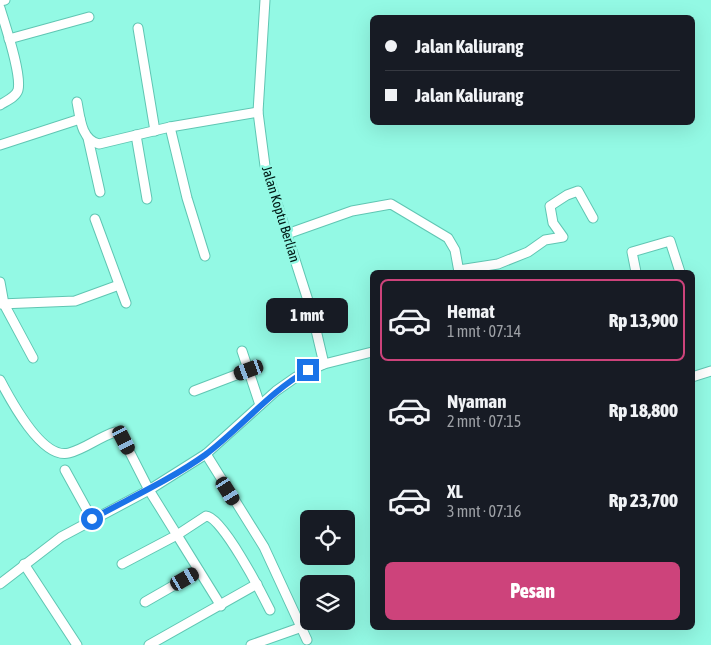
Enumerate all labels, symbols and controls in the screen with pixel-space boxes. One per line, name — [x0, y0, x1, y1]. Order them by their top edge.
text: Jalan Kaliurang — [415, 35, 523, 57]
text: Jalan Kaliurang — [415, 84, 523, 106]
street label: Jalan Koptu Berlian — [259, 164, 303, 264]
callout: 1 mnt — [267, 298, 349, 332]
icon: car — [387, 298, 432, 343]
text: Hemat — [447, 300, 495, 322]
text: 1 mnt — [290, 306, 324, 324]
text: Rp 13,900 — [609, 309, 678, 331]
text: 1 mnt · 07:14 — [447, 322, 521, 340]
car — [232, 358, 265, 382]
route end — [297, 359, 319, 381]
icon: car — [387, 388, 432, 433]
text: Nyaman — [447, 390, 506, 412]
text: Rp 18,800 — [609, 399, 678, 421]
text: 2 mnt · 07:15 — [447, 412, 521, 430]
car — [110, 423, 137, 457]
car — [213, 474, 242, 508]
icon: car — [387, 478, 432, 523]
text: XL — [447, 480, 463, 502]
text: Rp 23,700 — [609, 489, 678, 511]
text: 3 mnt · 07:16 — [447, 502, 521, 520]
route start — [81, 508, 103, 530]
map controls — [300, 510, 355, 630]
button: locate — [300, 510, 355, 565]
button: Pesan — [385, 562, 680, 620]
car — [168, 565, 201, 593]
button: layers — [300, 575, 355, 630]

